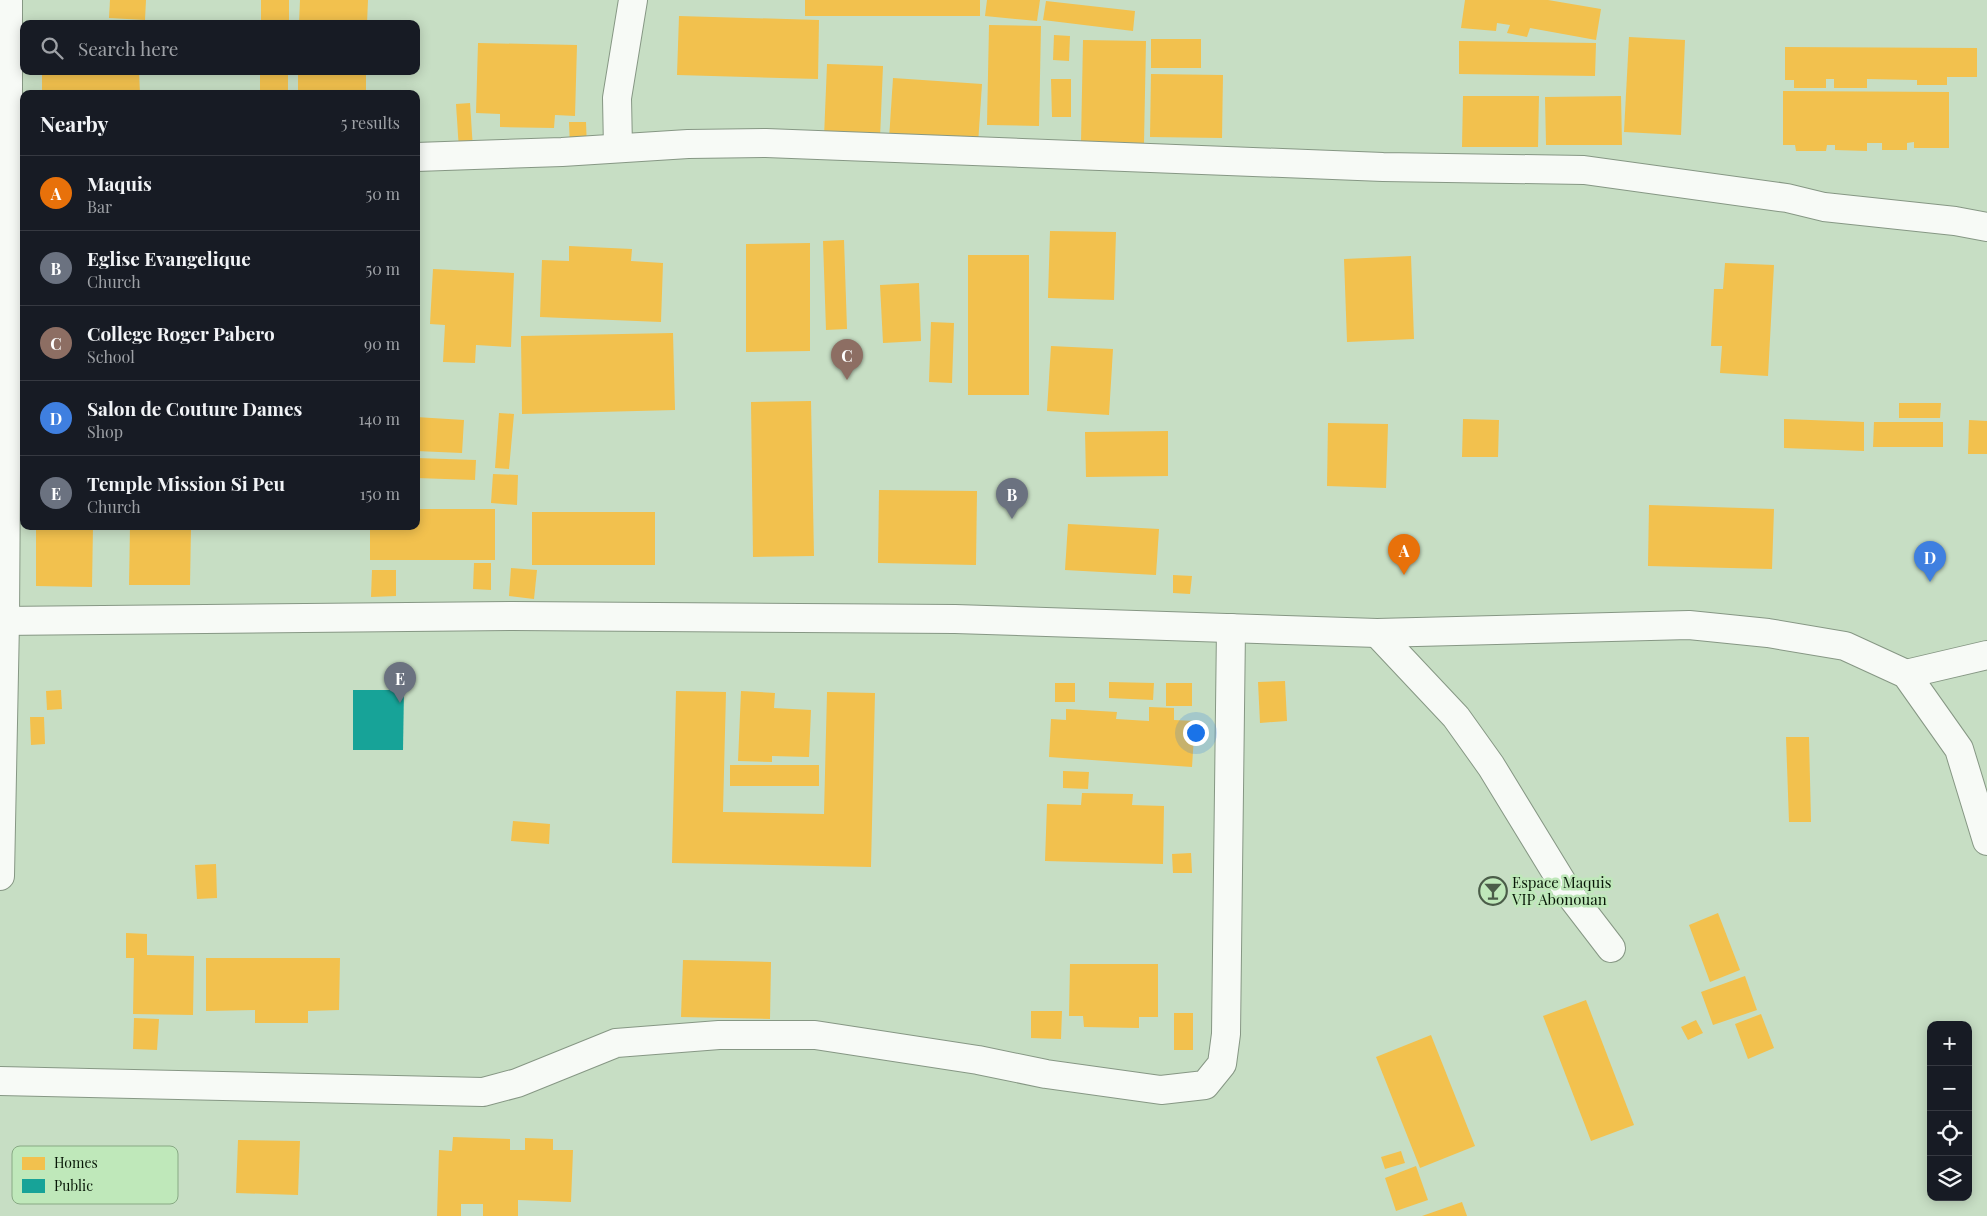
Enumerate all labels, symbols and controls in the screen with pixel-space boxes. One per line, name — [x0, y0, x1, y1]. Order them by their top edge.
search box — [20, 20, 420, 75]
icon: search — [38, 34, 66, 62]
text: Search here — [78, 35, 178, 61]
text: Nearby — [40, 109, 109, 137]
text: 5 results — [341, 112, 400, 133]
text: Maquis — [87, 170, 152, 196]
text: A — [51, 183, 61, 204]
text: 50 m — [366, 183, 400, 204]
text: Bar — [87, 196, 112, 217]
text: Eglise Evangelique — [87, 245, 251, 271]
text: B — [51, 258, 61, 279]
text: 50 m — [366, 258, 400, 279]
text: Church — [87, 271, 141, 292]
text: College Roger Pabero — [87, 320, 275, 346]
text: C — [50, 333, 62, 354]
text: 90 m — [364, 333, 400, 354]
pin: C — [831, 339, 863, 380]
text: School — [87, 346, 135, 367]
text: Salon de Couture Dames — [87, 395, 302, 421]
text: D — [50, 408, 62, 429]
text: 140 m — [358, 408, 400, 429]
text: Shop — [87, 421, 123, 442]
text: Temple Mission Si Peu — [87, 470, 285, 496]
pin: B — [996, 478, 1028, 519]
text: E — [51, 483, 61, 504]
text: 150 m — [360, 483, 400, 504]
text: Church — [87, 496, 141, 517]
pin: A — [1388, 534, 1420, 575]
pin: D — [1914, 541, 1946, 582]
pin: E — [384, 662, 416, 703]
your location — [1183, 720, 1209, 746]
place label: Espace Maquis VIP Abonouan — [1511, 872, 1611, 909]
bar icon: Espace Maquis VIP Abonouan — [1478, 876, 1508, 906]
map controls — [1927, 1021, 1972, 1201]
button: + — [1927, 1021, 1972, 1066]
button: − — [1927, 1066, 1972, 1111]
button: locate — [1927, 1111, 1972, 1156]
legend — [12, 1146, 178, 1204]
text: Homes — [54, 1153, 98, 1172]
button: layers — [1927, 1156, 1972, 1201]
text: Public — [54, 1176, 93, 1195]

